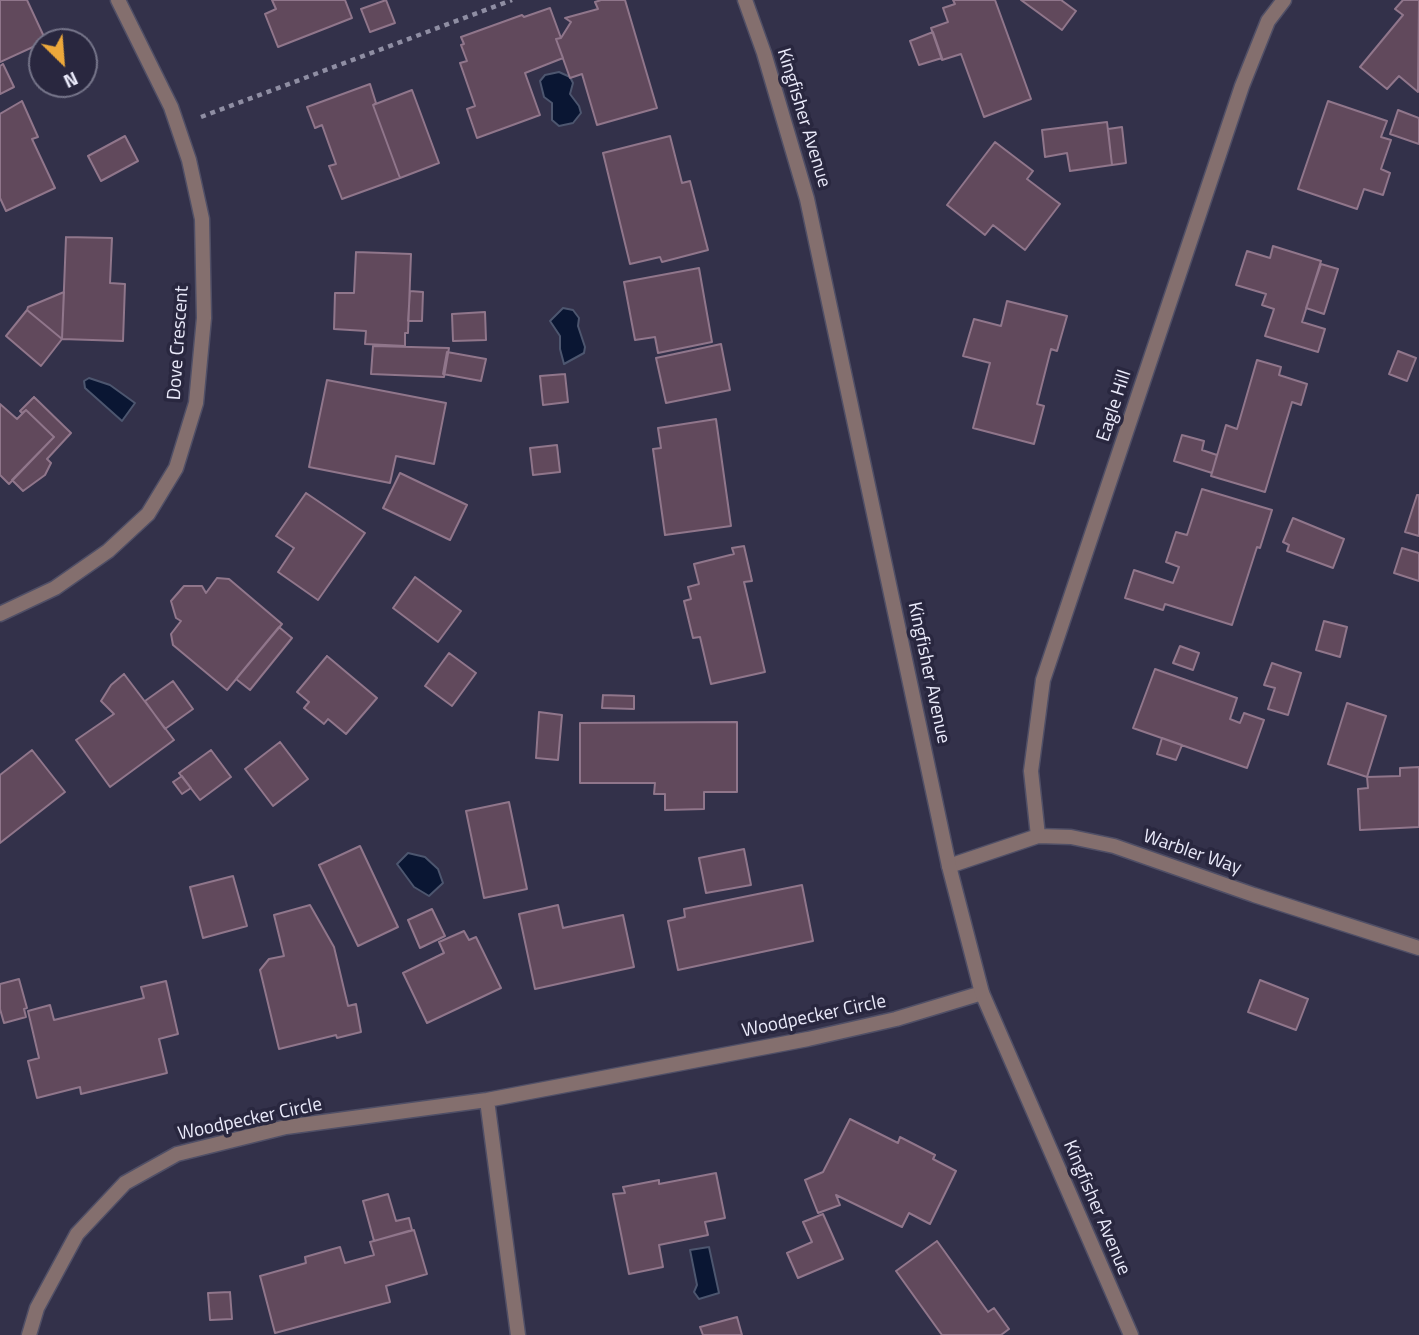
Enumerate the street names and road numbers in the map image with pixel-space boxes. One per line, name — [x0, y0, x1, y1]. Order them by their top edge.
street label: Kingfisher Avenue — [771, 46, 835, 190]
street label: Dove Crescent — [164, 285, 194, 401]
street label: Eagle Hill — [1093, 367, 1137, 445]
street label: Kingfisher Avenue — [902, 600, 954, 746]
street label: Warbler Way — [1140, 826, 1244, 880]
street label: Woodpecker Circle — [740, 991, 888, 1043]
street label: Woodpecker Circle — [176, 1094, 324, 1146]
street label: Kingfisher Avenue — [1057, 1137, 1135, 1279]

